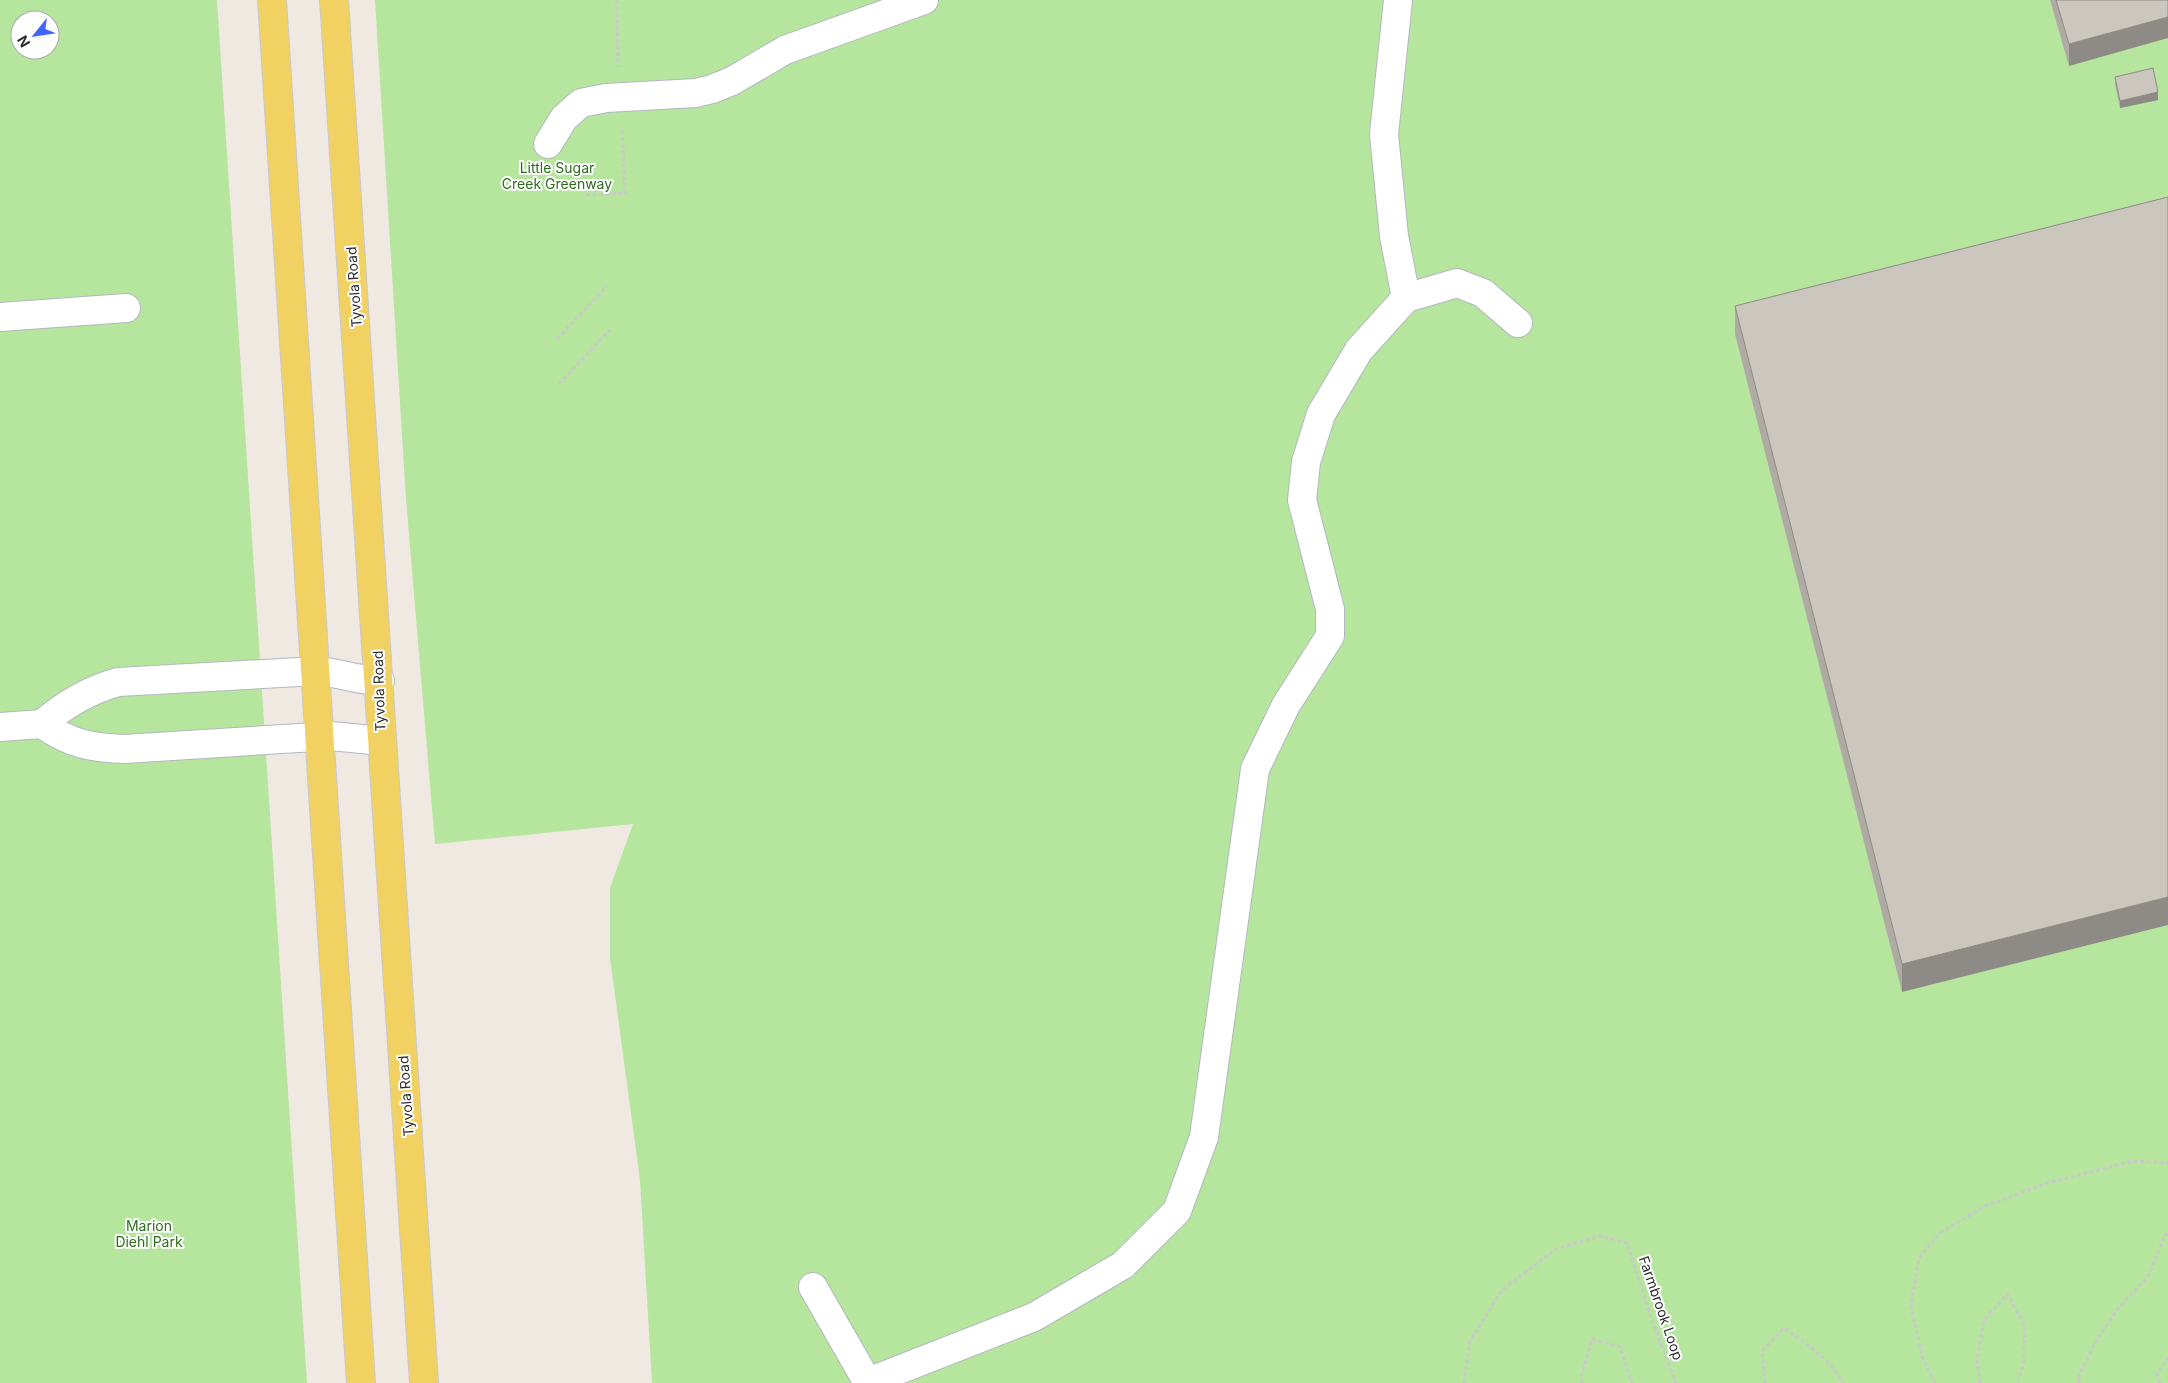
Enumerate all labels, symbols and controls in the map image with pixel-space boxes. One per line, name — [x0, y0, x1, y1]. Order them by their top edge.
north arrow — [10, 10, 60, 60]
text: N — [13, 33, 33, 51]
park label: Little Sugar Creek Greenway — [502, 159, 612, 192]
street label: Tyvola Road — [342, 246, 365, 328]
street label: Tyvola Road — [369, 650, 388, 732]
street label: Tyvola Road — [394, 1055, 417, 1137]
park label: Marion Diehl Park — [115, 1217, 183, 1250]
street label: Farmbrook Loop — [1636, 1254, 1687, 1362]

